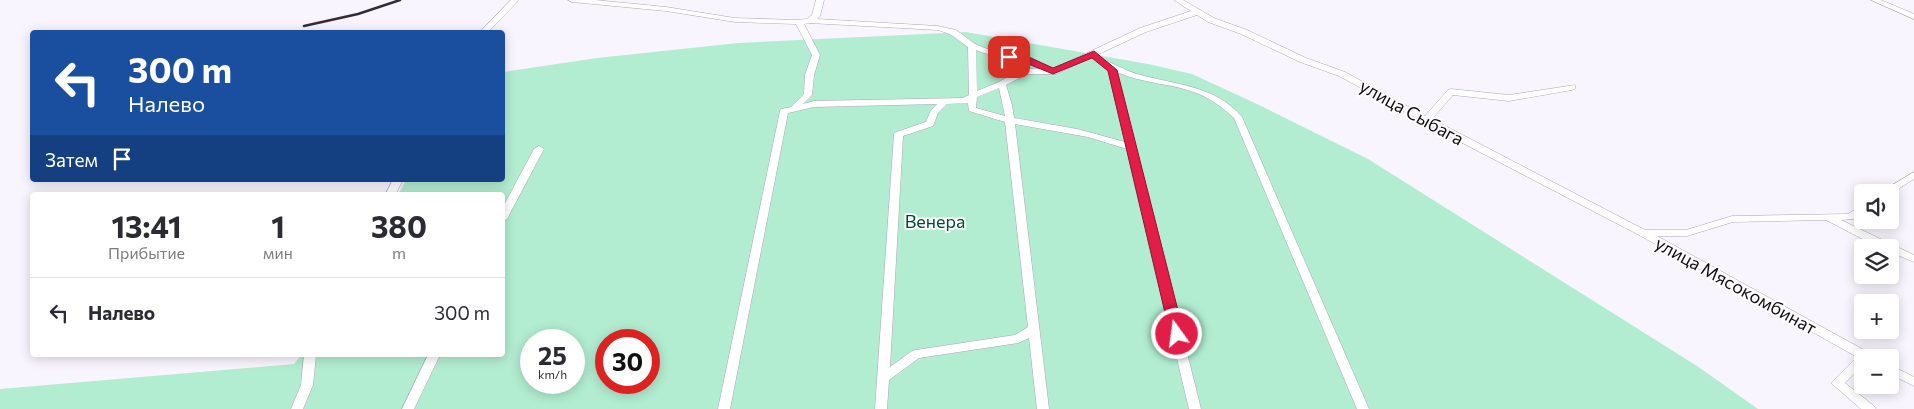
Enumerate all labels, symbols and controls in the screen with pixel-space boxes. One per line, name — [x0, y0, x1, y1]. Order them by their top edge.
pin — [988, 36, 1030, 78]
icon: arrive — [995, 43, 1023, 71]
text: 300 m — [128, 47, 232, 90]
icon: left — [45, 50, 110, 115]
street label: улица Сыбага — [1356, 74, 1468, 150]
text: Налево — [128, 90, 205, 117]
icon: arrive — [108, 145, 136, 173]
text: Затем — [45, 148, 98, 171]
map controls — [1854, 184, 1899, 394]
button: sound — [1854, 184, 1899, 229]
text: 13:41 — [112, 207, 182, 244]
text: 1 — [271, 207, 285, 244]
text: 380 — [371, 207, 427, 244]
park label: Венера — [905, 210, 965, 232]
street label: улица Мясокомбинат — [1651, 231, 1821, 339]
button: layers — [1854, 239, 1899, 284]
text: Прибытие — [108, 243, 185, 262]
text: мин — [263, 243, 293, 262]
text: m — [392, 243, 406, 262]
button: + — [1854, 294, 1899, 339]
icon: left — [45, 299, 73, 327]
text: Налево — [88, 301, 155, 324]
text: 300 m — [434, 301, 490, 324]
position arrow — [1150, 307, 1202, 359]
speed limit sign: 30 — [595, 329, 660, 394]
text: 25 — [538, 340, 567, 370]
button: − — [1854, 349, 1899, 394]
text: km/h — [538, 367, 567, 381]

